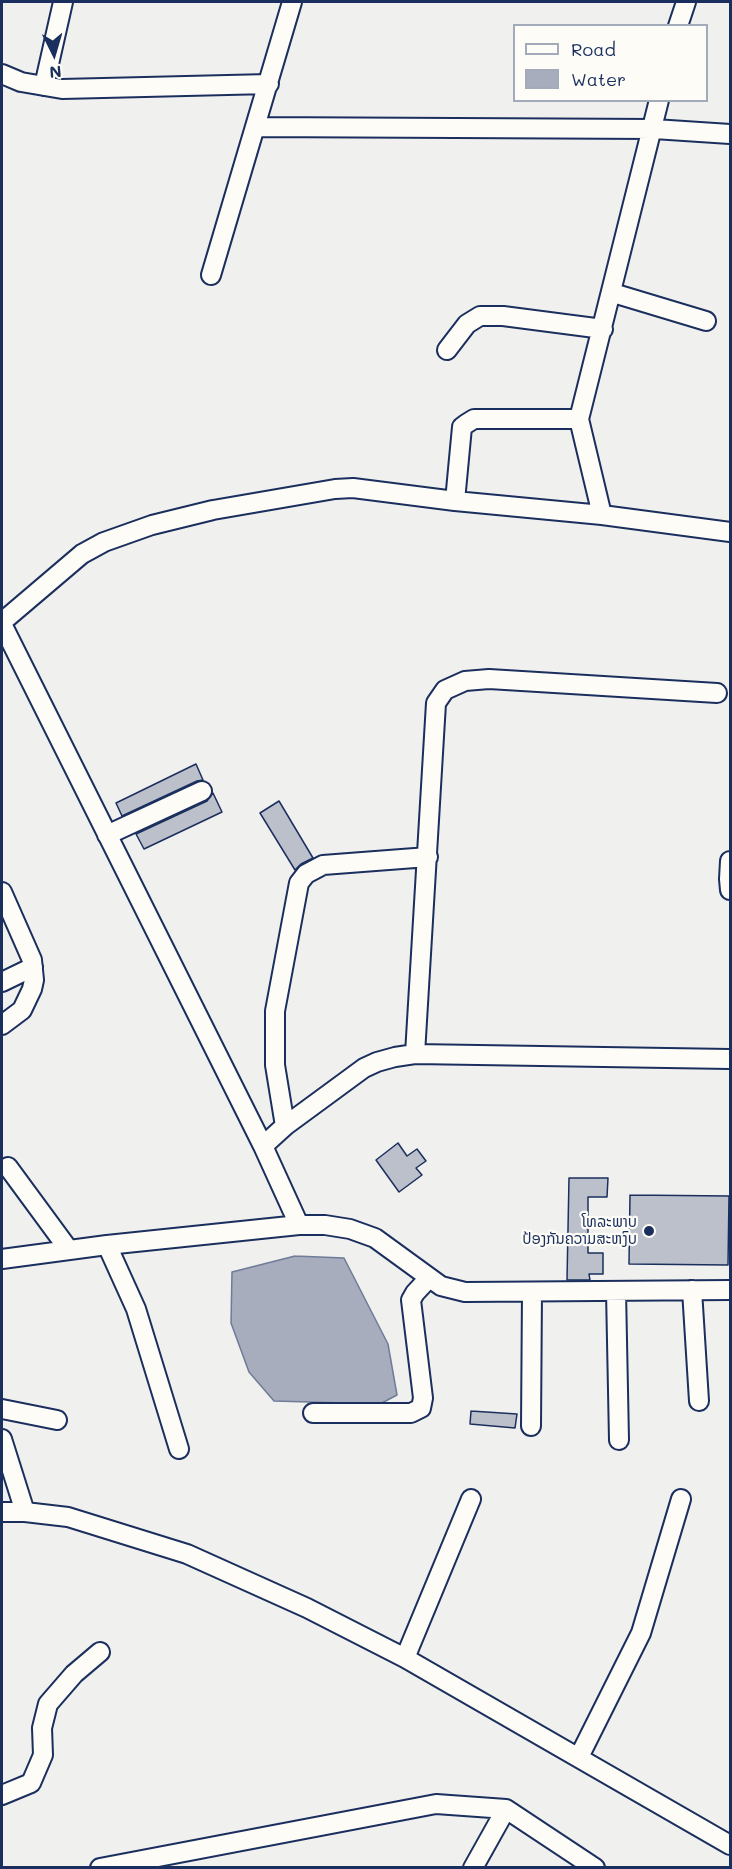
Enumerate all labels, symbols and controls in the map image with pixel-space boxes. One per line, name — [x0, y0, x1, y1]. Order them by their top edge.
north arrow — [24, 24, 84, 84]
legend — [513, 24, 708, 102]
text: Road — [571, 37, 616, 61]
text: N — [49, 61, 63, 83]
text: Water — [571, 67, 626, 91]
place label: ໂທລະພາບ ປ້ອງກັນຄວາມສະຫງົບ — [522, 1213, 637, 1248]
marker: ໂທລະພາບ ປ້ອງກັນຄວາມສະຫງົບ — [642, 1224, 656, 1238]

